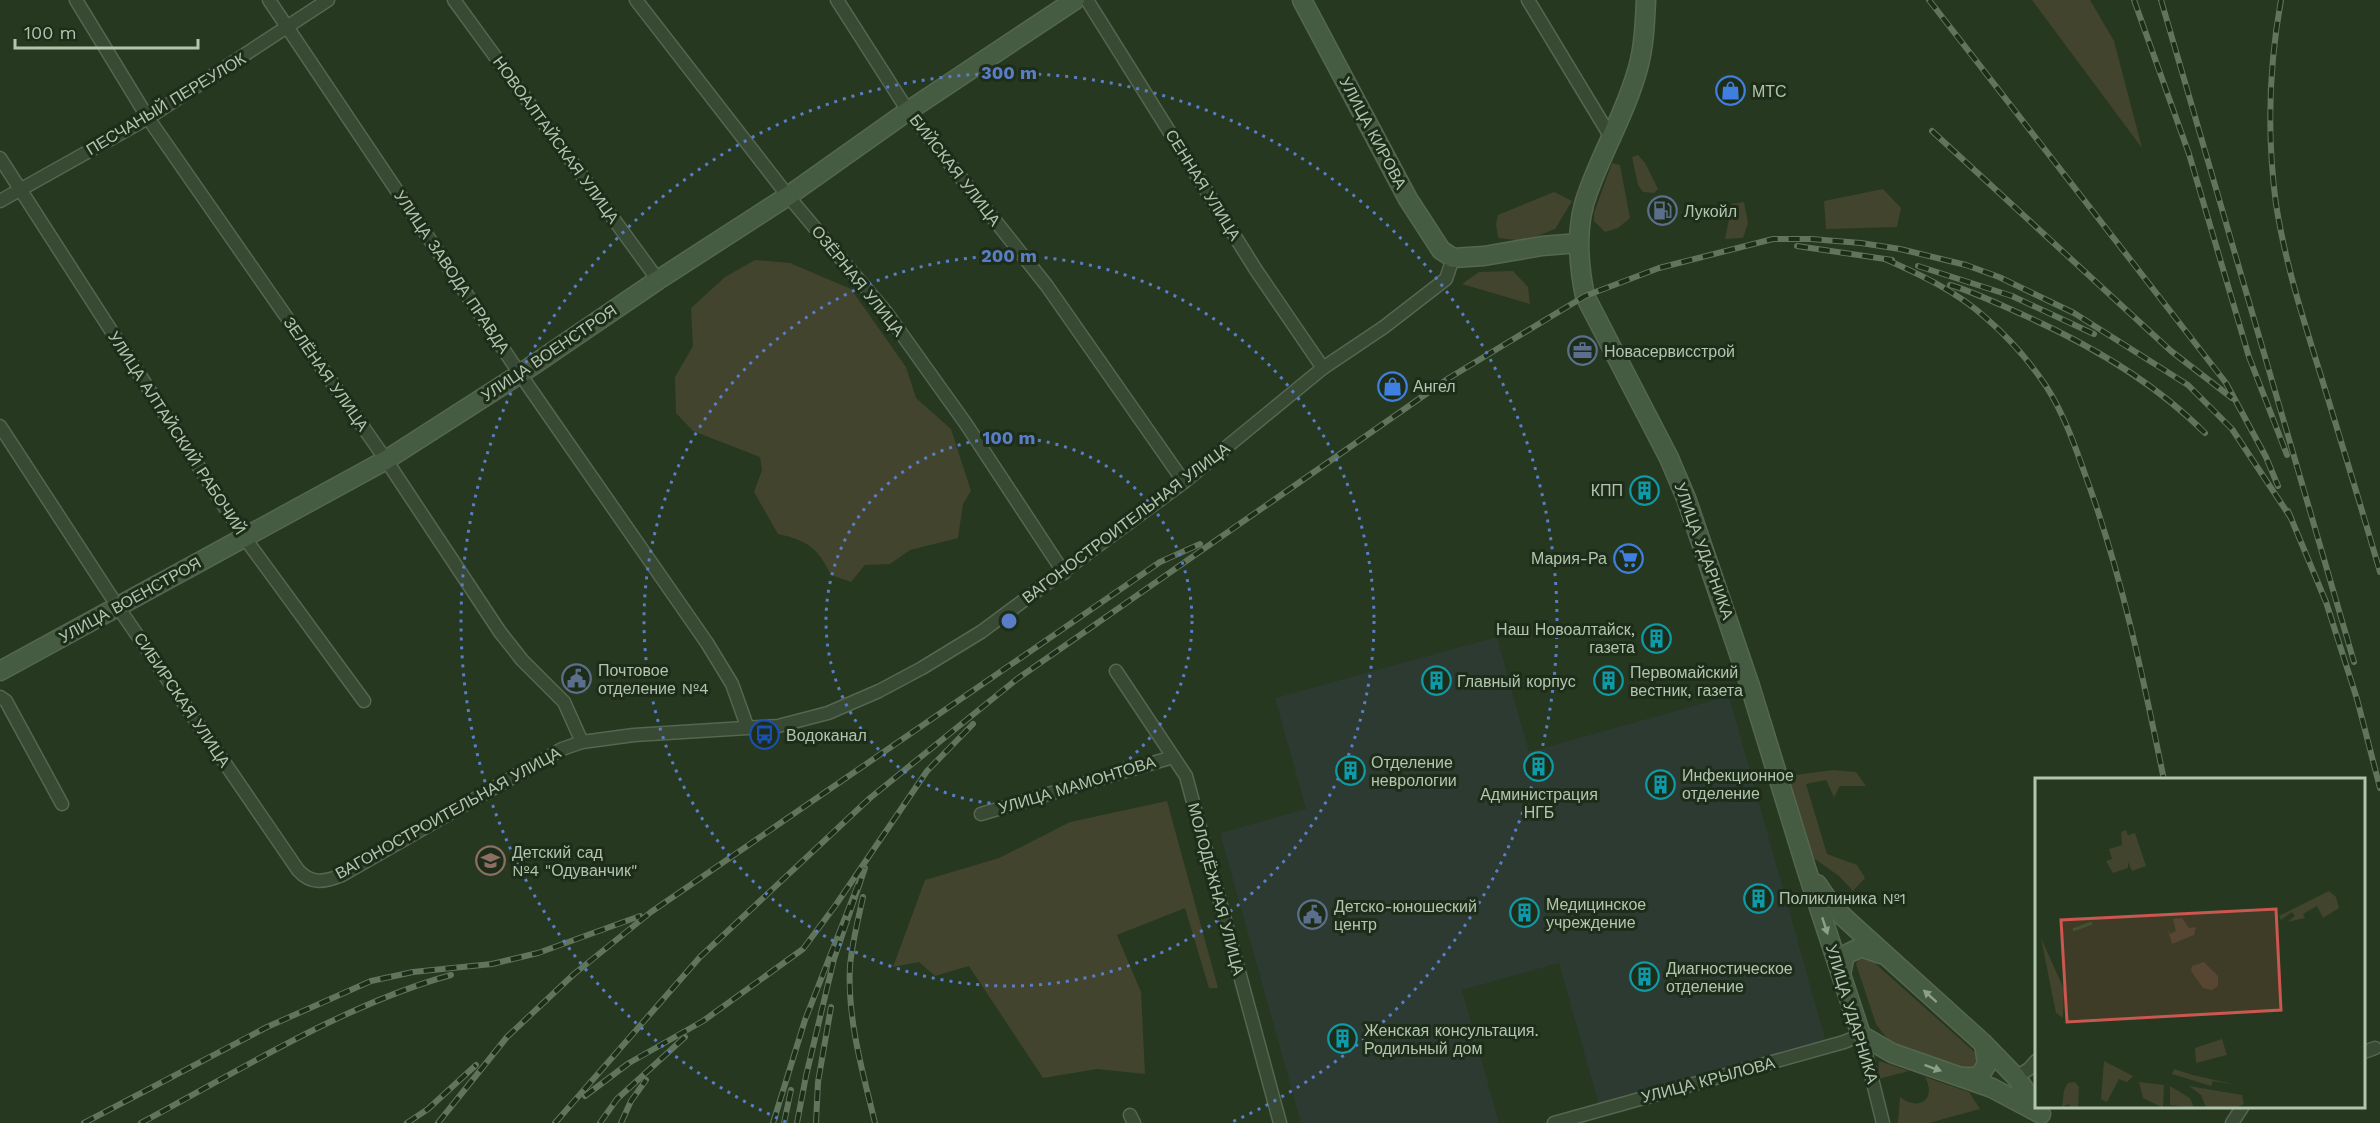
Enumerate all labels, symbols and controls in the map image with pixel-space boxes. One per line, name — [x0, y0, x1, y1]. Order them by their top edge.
scale bar — [15, 12, 198, 50]
text: 100 m — [24, 22, 77, 43]
street label: ПЕСЧАНЫЙ ПЕРЕУЛОК — [83, 48, 250, 159]
street label: НОВОАЛТАЙСКАЯ УЛИЦА — [489, 53, 623, 228]
text: 300 m — [981, 62, 1037, 83]
street label: УЛИЦА КИРОВА — [1336, 74, 1411, 192]
shop icon: МТС — [1715, 75, 1747, 107]
place label: МТС — [1752, 82, 1787, 101]
street label: БИЙСКАЯ УЛИЦА — [906, 110, 1005, 230]
street label: СЕННАЯ УЛИЦА — [1161, 126, 1245, 244]
street label: УЛИЦА ЗАВОДА ПРАВДА — [390, 187, 514, 357]
fuel station icon: Лукойл — [1647, 195, 1679, 227]
place label: Лукойл — [1684, 202, 1737, 221]
street label: ОЗЁРНАЯ УЛИЦА — [808, 222, 909, 340]
text: 200 m — [981, 245, 1037, 266]
street label: УЛИЦА ВОЕНСТРОЯ — [478, 301, 620, 405]
street label: ЗЕЛЁНАЯ УЛИЦА — [280, 313, 373, 435]
street label: УЛИЦА АЛТАЙСКИЙ РАБОЧИЙ — [104, 328, 250, 538]
office icon: Новасервисстрой — [1567, 335, 1599, 367]
place label: Новасервисстрой — [1604, 342, 1735, 361]
shop icon: Ангел — [1376, 370, 1408, 402]
place label: Ангел — [1413, 377, 1456, 396]
text: 100 m — [982, 427, 1036, 448]
street label: ВАГОНОСТРОИТЕЛЬНАЯ УЛИЦА — [1018, 439, 1234, 607]
building icon: КПП — [1628, 474, 1660, 506]
street label: УЛИЦА УДАРНИКА — [1670, 480, 1738, 622]
place label: КПП — [1591, 481, 1623, 500]
supermarket icon: Мария-Ра — [1612, 542, 1644, 574]
place label: Мария-Ра — [1531, 549, 1607, 568]
street label: УЛИЦА ВОЕНСТРОЯ — [56, 553, 204, 647]
centre of rings — [999, 611, 1019, 631]
place label: Наш Новоалтайск, газета — [1496, 620, 1635, 657]
building icon: Наш Новоалтайск, газета — [1640, 622, 1672, 654]
street label: СИБИРСКАЯ УЛИЦА — [130, 629, 234, 771]
place label: Почтовое отделение №4 — [598, 661, 709, 698]
public building icon: Почтовое отделение №4 — [561, 663, 593, 695]
place label: Первомайский вестник, газета — [1630, 663, 1743, 700]
building icon: Главный корпус — [1420, 665, 1452, 697]
building icon: Первомайский вестник, газета — [1593, 665, 1625, 697]
place label: Главный корпус — [1457, 672, 1576, 691]
bus stop icon: Водоканал — [749, 719, 781, 751]
place label: Водоканал — [786, 726, 867, 745]
street label: ВАГОНОСТРОИТЕЛЬНАЯ УЛИЦА — [332, 743, 564, 883]
building icon: Администрация НГБ — [1523, 750, 1555, 782]
street label: УЛИЦА МАМОНТОВА — [996, 752, 1158, 818]
place label: Отделение неврологии — [1371, 753, 1457, 790]
building icon: Отделение неврологии — [1334, 755, 1366, 787]
place label: Инфекционное отделение — [1682, 766, 1794, 803]
building icon: Инфекционное отделение — [1645, 768, 1677, 800]
inset map — [2035, 778, 2365, 1108]
place label: Администрация НГБ — [1480, 785, 1598, 822]
street label: МОЛОДЁЖНАЯ УЛИЦА — [1184, 801, 1248, 978]
place label: Детский сад №4 "Одуванчик" — [512, 843, 637, 880]
school or university icon: Детский сад №4 "Одуванчик" — [475, 845, 507, 877]
building icon: Поликлиника №1 — [1742, 882, 1774, 914]
place label: Поликлиника №1 — [1779, 889, 1906, 908]
place label: Медицинское учреждение — [1546, 895, 1646, 932]
place label: Детско-юношеский центр — [1334, 897, 1477, 934]
building icon: Медицинское учреждение — [1509, 897, 1541, 929]
public building icon: Детско-юношеский центр — [1297, 899, 1329, 931]
one-way arrow — [1821, 917, 1830, 935]
street label: УЛИЦА УДАРНИКА — [1822, 942, 1882, 1086]
place label: Диагностическое отделение — [1666, 959, 1793, 996]
building icon: Диагностическое отделение — [1629, 961, 1661, 993]
one-way arrow — [1923, 990, 1938, 1003]
place label: Женская консультация. Родильный дом — [1364, 1021, 1539, 1058]
building icon: Женская консультация. Родильный дом — [1327, 1023, 1359, 1055]
street label: УЛИЦА КРЫЛОВА — [1639, 1053, 1777, 1107]
one-way arrow — [1924, 1063, 1942, 1073]

